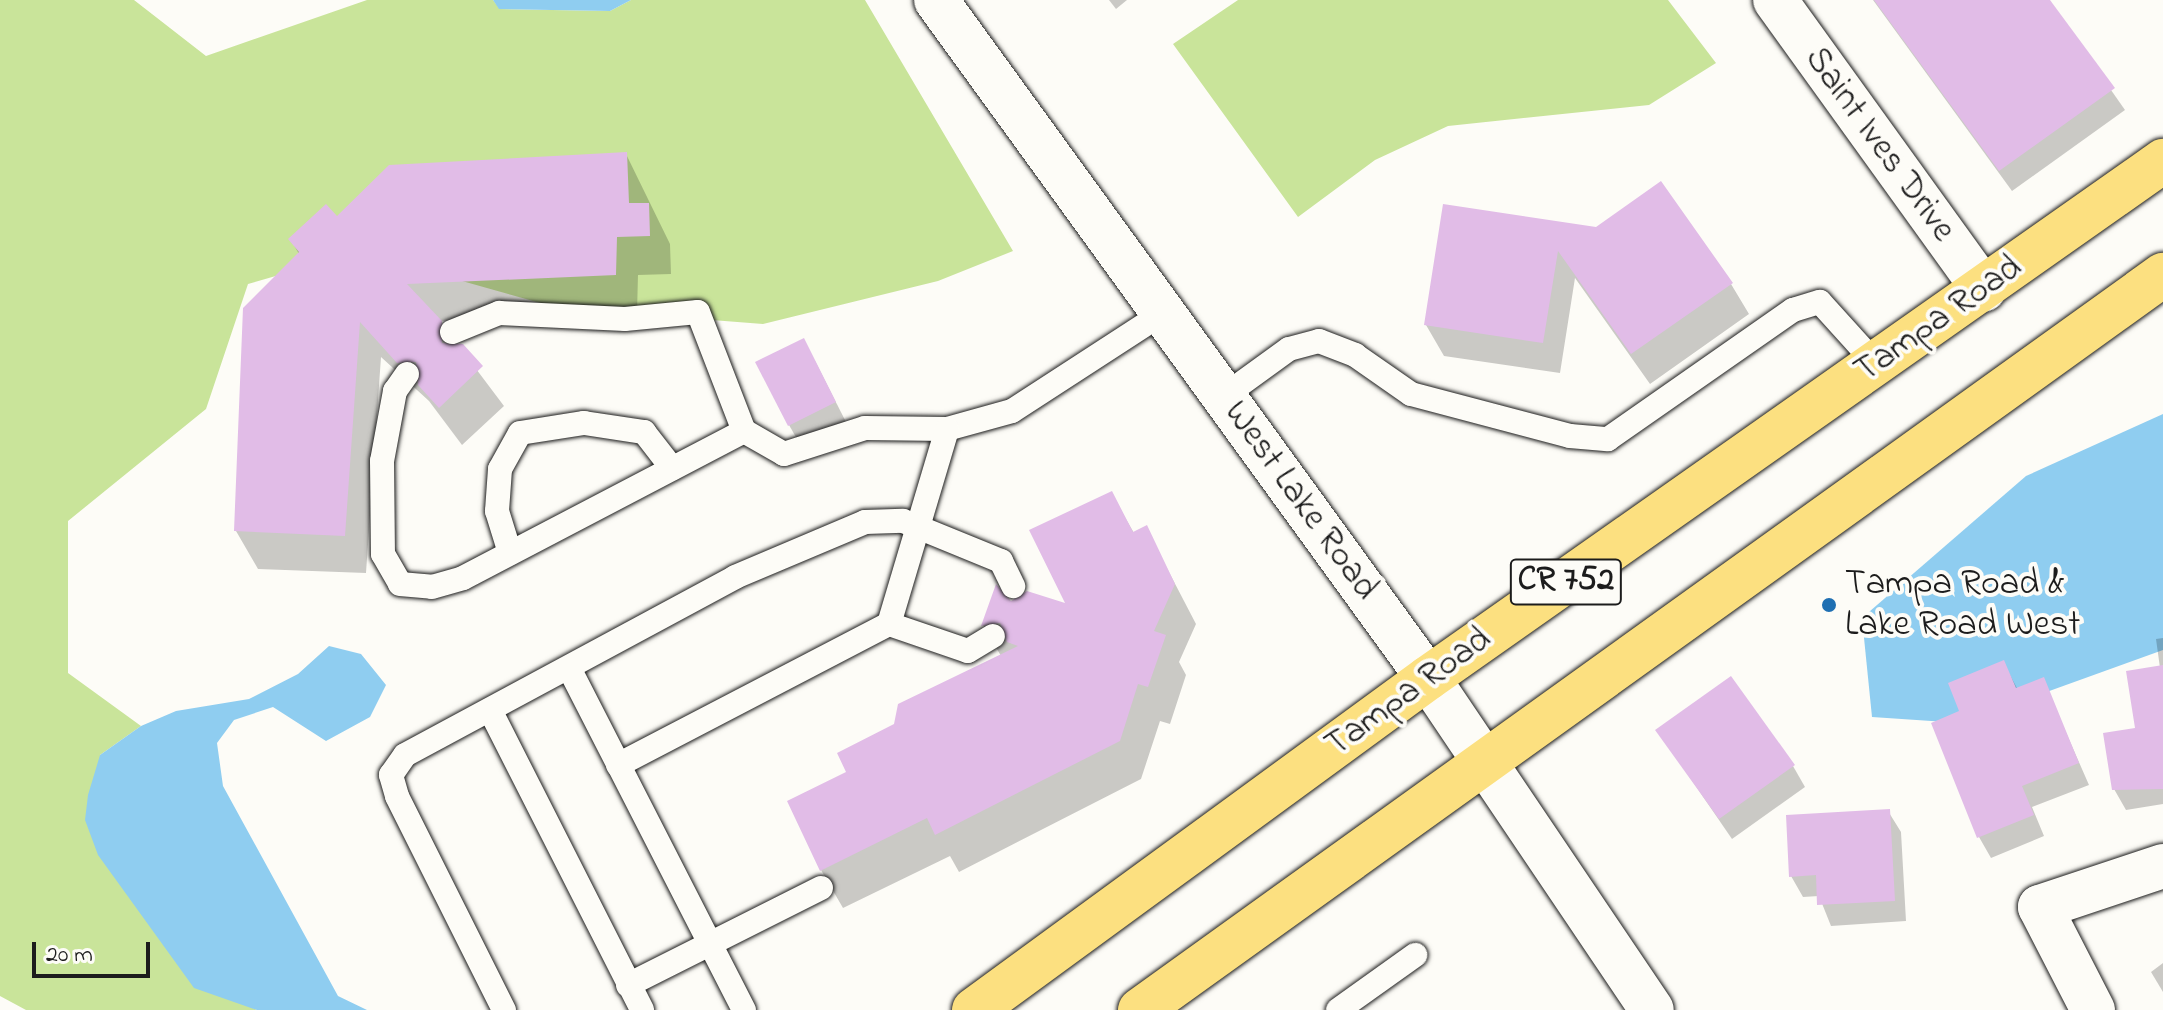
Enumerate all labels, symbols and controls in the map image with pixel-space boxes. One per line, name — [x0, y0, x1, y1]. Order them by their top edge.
street label: Saint Ives Drive — [1794, 39, 1964, 251]
street label: Tampa Road — [1847, 247, 2031, 393]
street label: West Lake Road — [1213, 393, 1387, 609]
road number: CR 752 — [1508, 552, 1624, 612]
place label: Tampa Road & Lake Road West — [1845, 562, 2080, 647]
marker: Tampa Road & Lake Road West — [1820, 596, 1838, 614]
street label: Tampa Road — [1318, 618, 1500, 768]
scale bar — [36, 926, 154, 976]
text: 20 m — [46, 938, 93, 973]

